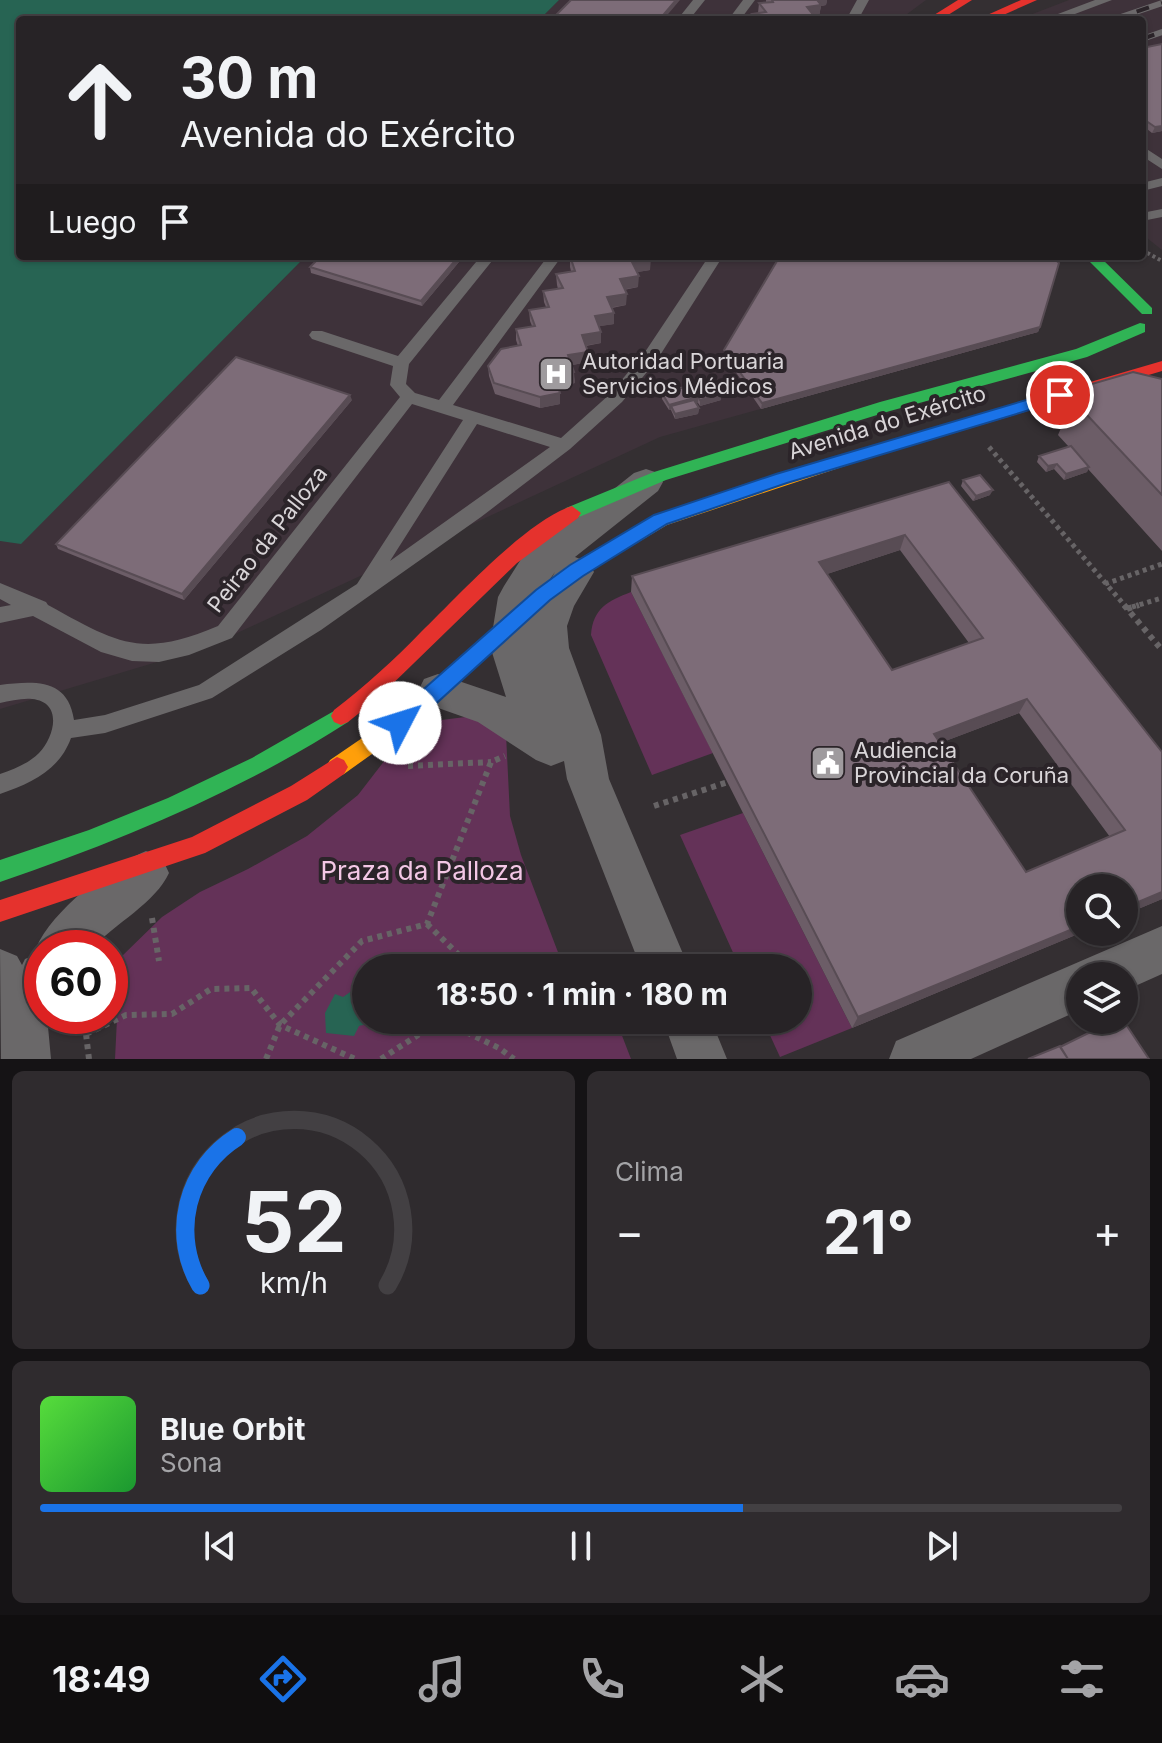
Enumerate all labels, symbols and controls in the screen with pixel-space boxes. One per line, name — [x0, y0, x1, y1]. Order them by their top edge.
text: 30 m — [180, 44, 318, 112]
icon: ahead — [48, 48, 152, 152]
text: Avenida do Exército — [180, 112, 516, 156]
icon: arrive — [153, 200, 197, 244]
text: Luego — [48, 204, 137, 240]
place label: Autoridad Portuaria Servicios Médicos — [582, 348, 784, 399]
hospital icon: Autoridad Portuaria Servicios Médicos — [537, 355, 575, 393]
pin — [1026, 361, 1094, 429]
icon: arrive — [1038, 373, 1082, 417]
street label: Avenida do Exército — [785, 380, 989, 464]
street label: Peirao da Palloza — [202, 461, 332, 617]
position arrow — [358, 681, 442, 765]
place label: Audiencia Provincial da Coruña — [854, 737, 1069, 788]
public building icon: Audiencia Provincial da Coruña — [809, 744, 847, 782]
park label: Praza da Palloza — [320, 855, 524, 886]
map controls — [1066, 874, 1138, 1034]
button: search — [1066, 874, 1138, 946]
speed limit sign: 60 — [24, 930, 128, 1034]
button: layers — [1066, 962, 1138, 1034]
text: 18:50 · 1 min · 180 m — [436, 976, 728, 1012]
text: Clima — [615, 1156, 684, 1187]
text: 52 — [241, 1171, 346, 1272]
text: 21° — [823, 1196, 914, 1268]
text: − — [615, 1205, 644, 1259]
text: + — [1093, 1205, 1122, 1259]
text: km/h — [260, 1265, 327, 1300]
text: Blue Orbit — [160, 1411, 305, 1447]
text: Sona — [160, 1447, 222, 1478]
icon: previous — [198, 1524, 242, 1568]
icon: pause — [559, 1524, 603, 1568]
icon: next — [920, 1524, 964, 1568]
icon: directions — [255, 1651, 311, 1707]
icon: music — [414, 1651, 470, 1707]
icon: phone — [574, 1651, 630, 1707]
icon: climate — [734, 1651, 790, 1707]
icon: car — [894, 1651, 950, 1707]
icon: filters — [1054, 1651, 1110, 1707]
text: 18:49 — [52, 1657, 151, 1701]

